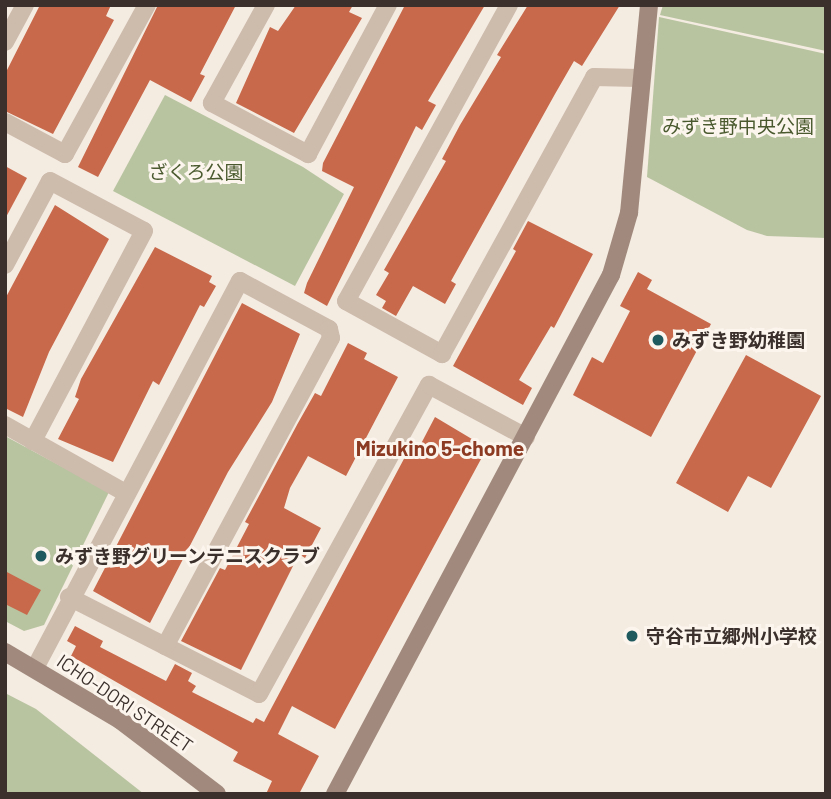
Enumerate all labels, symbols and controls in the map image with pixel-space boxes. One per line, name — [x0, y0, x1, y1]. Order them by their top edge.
park label: みずき野中央公園 — [662, 115, 814, 137]
park label: ざくろ公園 — [149, 161, 243, 183]
place label: みずき野幼稚園 — [672, 329, 805, 351]
marker: みずき野幼稚園 — [650, 332, 666, 348]
district label: Mizukino 5-chome — [356, 435, 524, 461]
place label: みずき野グリーンテニスクラブ — [55, 545, 321, 567]
marker: みずき野グリーンテニスクラブ — [33, 548, 49, 564]
place label: 守谷市立郷州小学校 — [646, 625, 817, 647]
marker: 守谷市立郷州小学校 — [624, 628, 640, 644]
street label: ICHO-DORI STREET — [53, 649, 197, 757]

